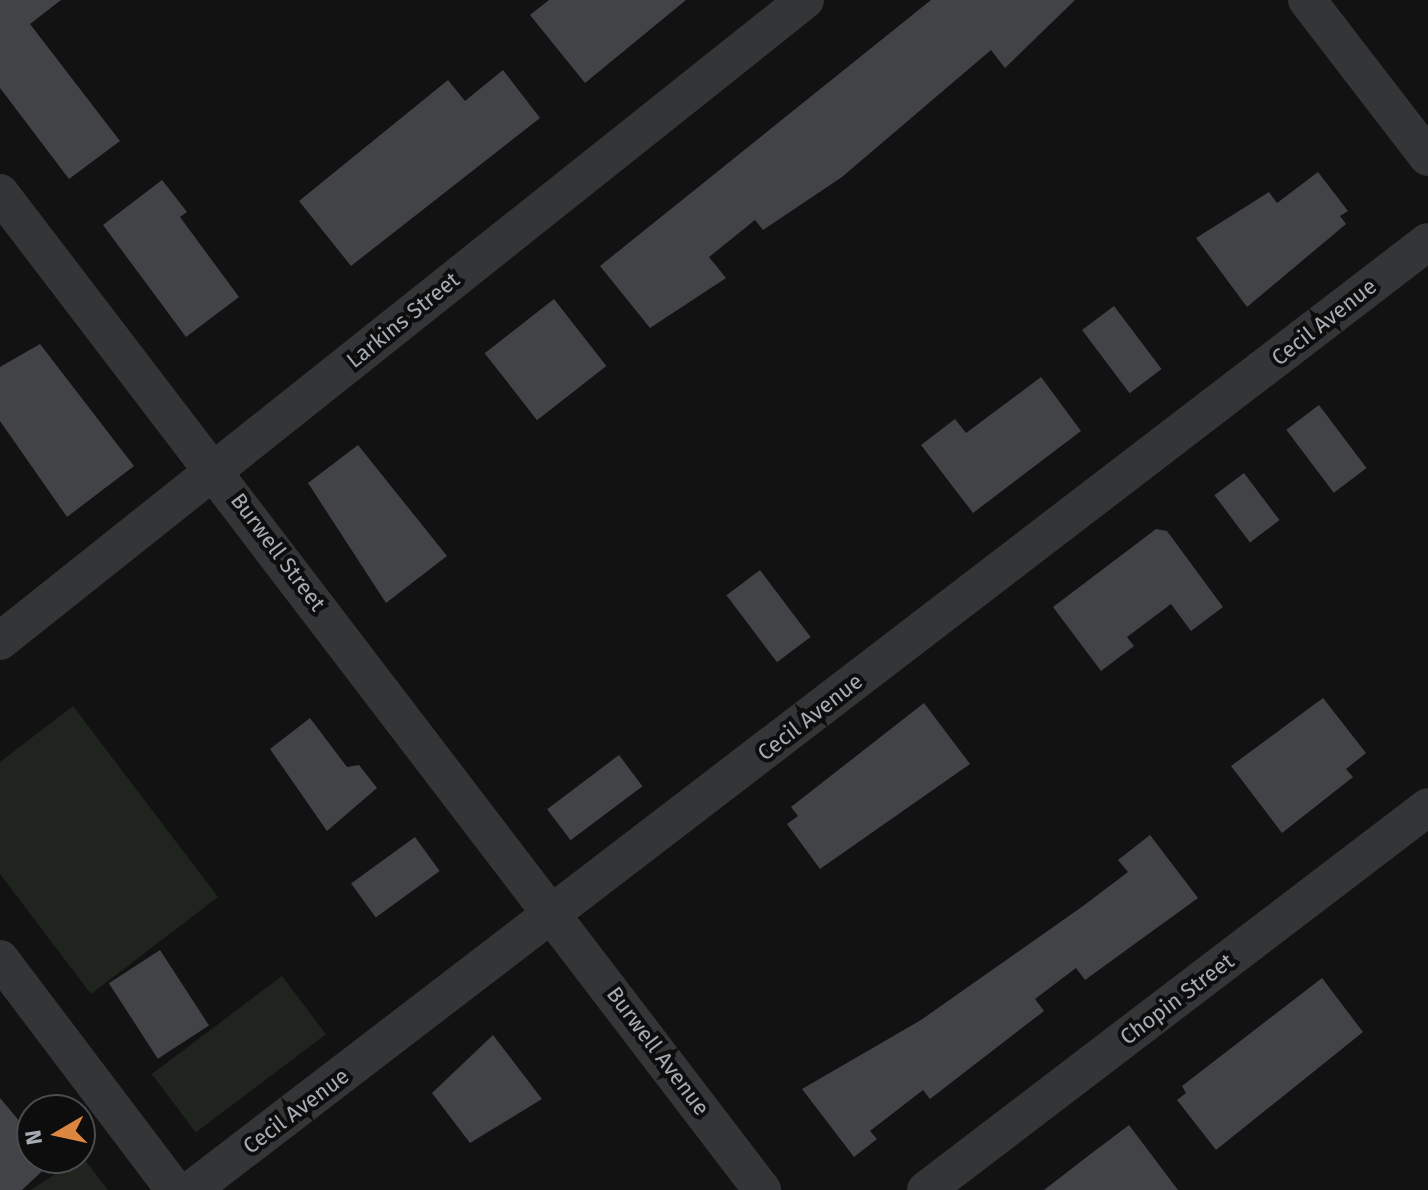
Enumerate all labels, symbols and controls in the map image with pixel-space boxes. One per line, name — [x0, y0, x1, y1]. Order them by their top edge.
street label: Larkins Street — [341, 267, 465, 373]
street label: Cecil Avenue — [1266, 273, 1382, 371]
street label: Burwell Street — [225, 488, 331, 616]
street label: Cecil Avenue — [752, 668, 868, 766]
street label: Chopin Street — [1115, 948, 1239, 1050]
street label: Burwell Avenue — [601, 981, 715, 1121]
street label: Cecil Avenue — [238, 1063, 354, 1159]
north arrow — [16, 1094, 96, 1174]
text: N — [19, 1128, 48, 1147]

